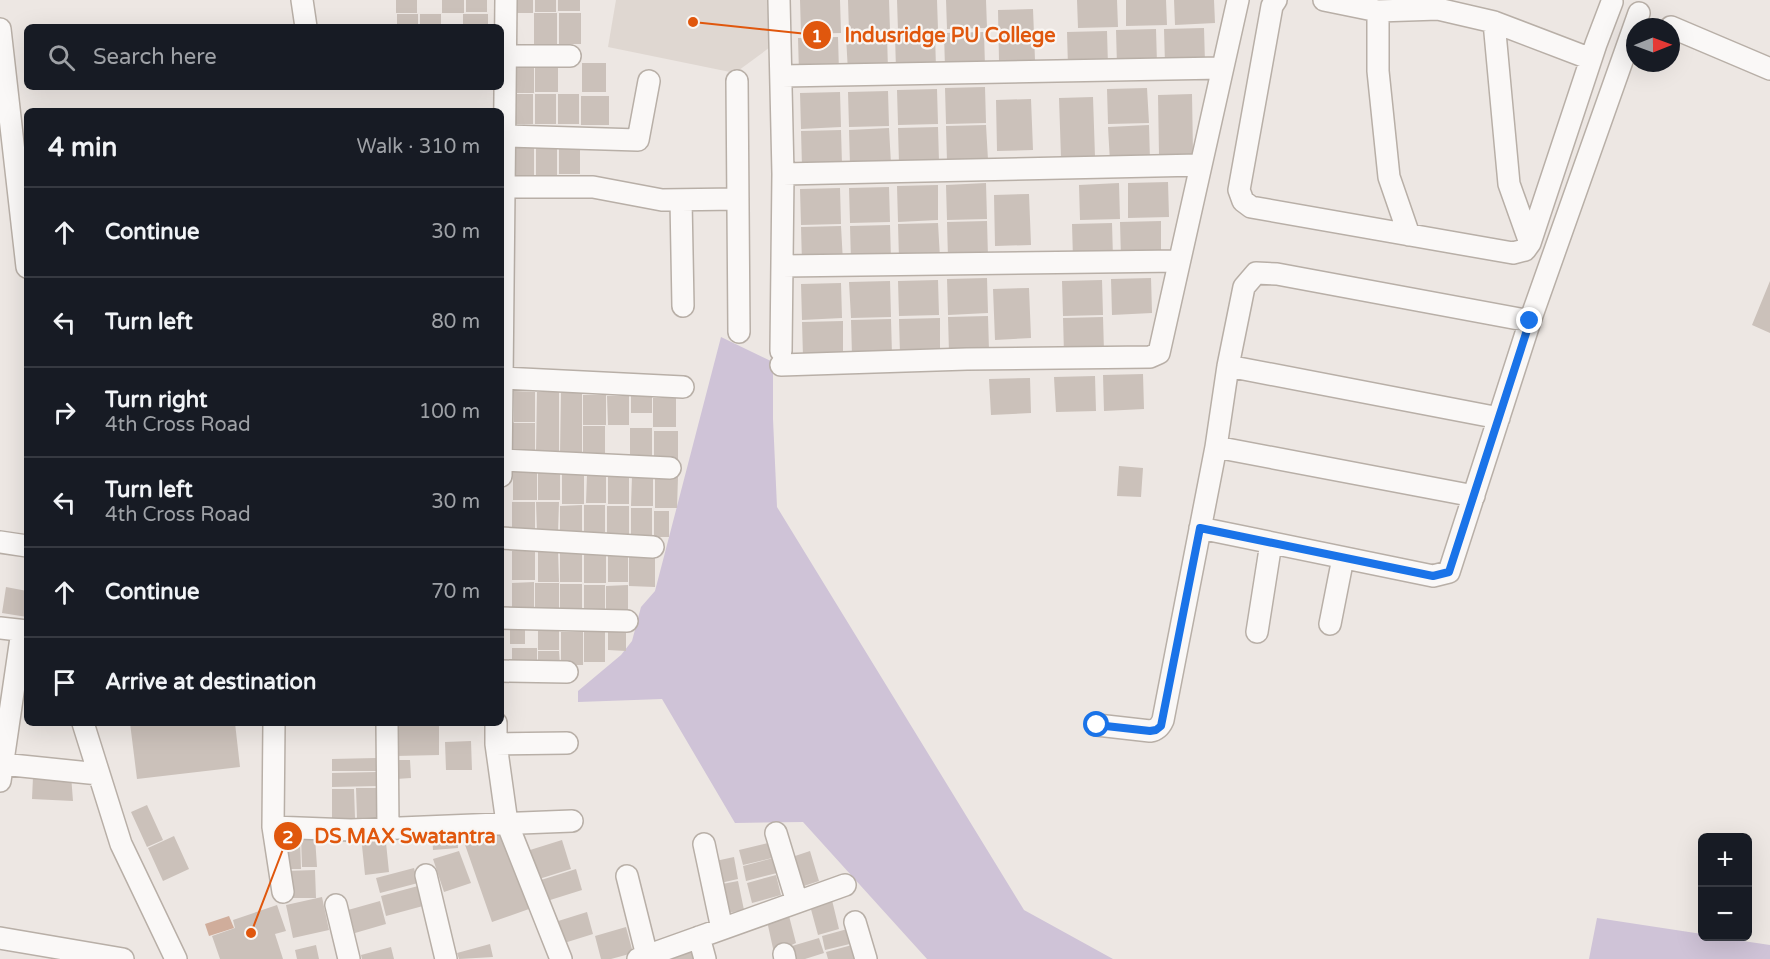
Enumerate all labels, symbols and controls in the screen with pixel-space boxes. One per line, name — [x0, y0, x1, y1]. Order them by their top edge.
callout: Indusridge PU College — [802, 16, 1067, 54]
north arrow — [1626, 18, 1680, 72]
search box — [24, 24, 504, 90]
text: Indusridge PU College — [844, 24, 1056, 48]
text: 1 — [811, 25, 823, 47]
icon: search — [45, 41, 78, 74]
text: Search here — [93, 44, 217, 70]
text: 4 min — [48, 132, 117, 163]
text: Walk · 310 m — [357, 135, 480, 159]
icon: ahead — [48, 216, 81, 249]
text: Continue — [105, 219, 200, 245]
text: 30 m — [431, 220, 480, 244]
icon: left — [48, 306, 81, 339]
route end — [1516, 307, 1542, 333]
text: Turn left — [105, 309, 193, 335]
text: 80 m — [431, 310, 480, 334]
text: Turn right — [105, 387, 207, 413]
icon: right — [48, 396, 81, 429]
text: 100 m — [419, 400, 480, 424]
text: 4th Cross Road — [105, 413, 251, 437]
text: Turn left — [105, 477, 193, 503]
icon: left — [48, 486, 81, 519]
text: 30 m — [431, 490, 480, 514]
text: 4th Cross Road — [105, 503, 251, 527]
icon: ahead — [48, 576, 81, 609]
text: Continue — [105, 579, 200, 605]
text: 70 m — [431, 580, 480, 604]
icon: arrive — [48, 666, 81, 699]
text: Arrive at destination — [105, 669, 316, 695]
route start — [1083, 711, 1109, 737]
callout: DS MAX Swatantra — [273, 817, 508, 855]
text: DS MAX Swatantra — [314, 825, 496, 849]
text: 2 — [282, 826, 294, 848]
map controls — [1698, 833, 1752, 941]
button: + — [1698, 833, 1752, 887]
button: − — [1698, 887, 1752, 941]

